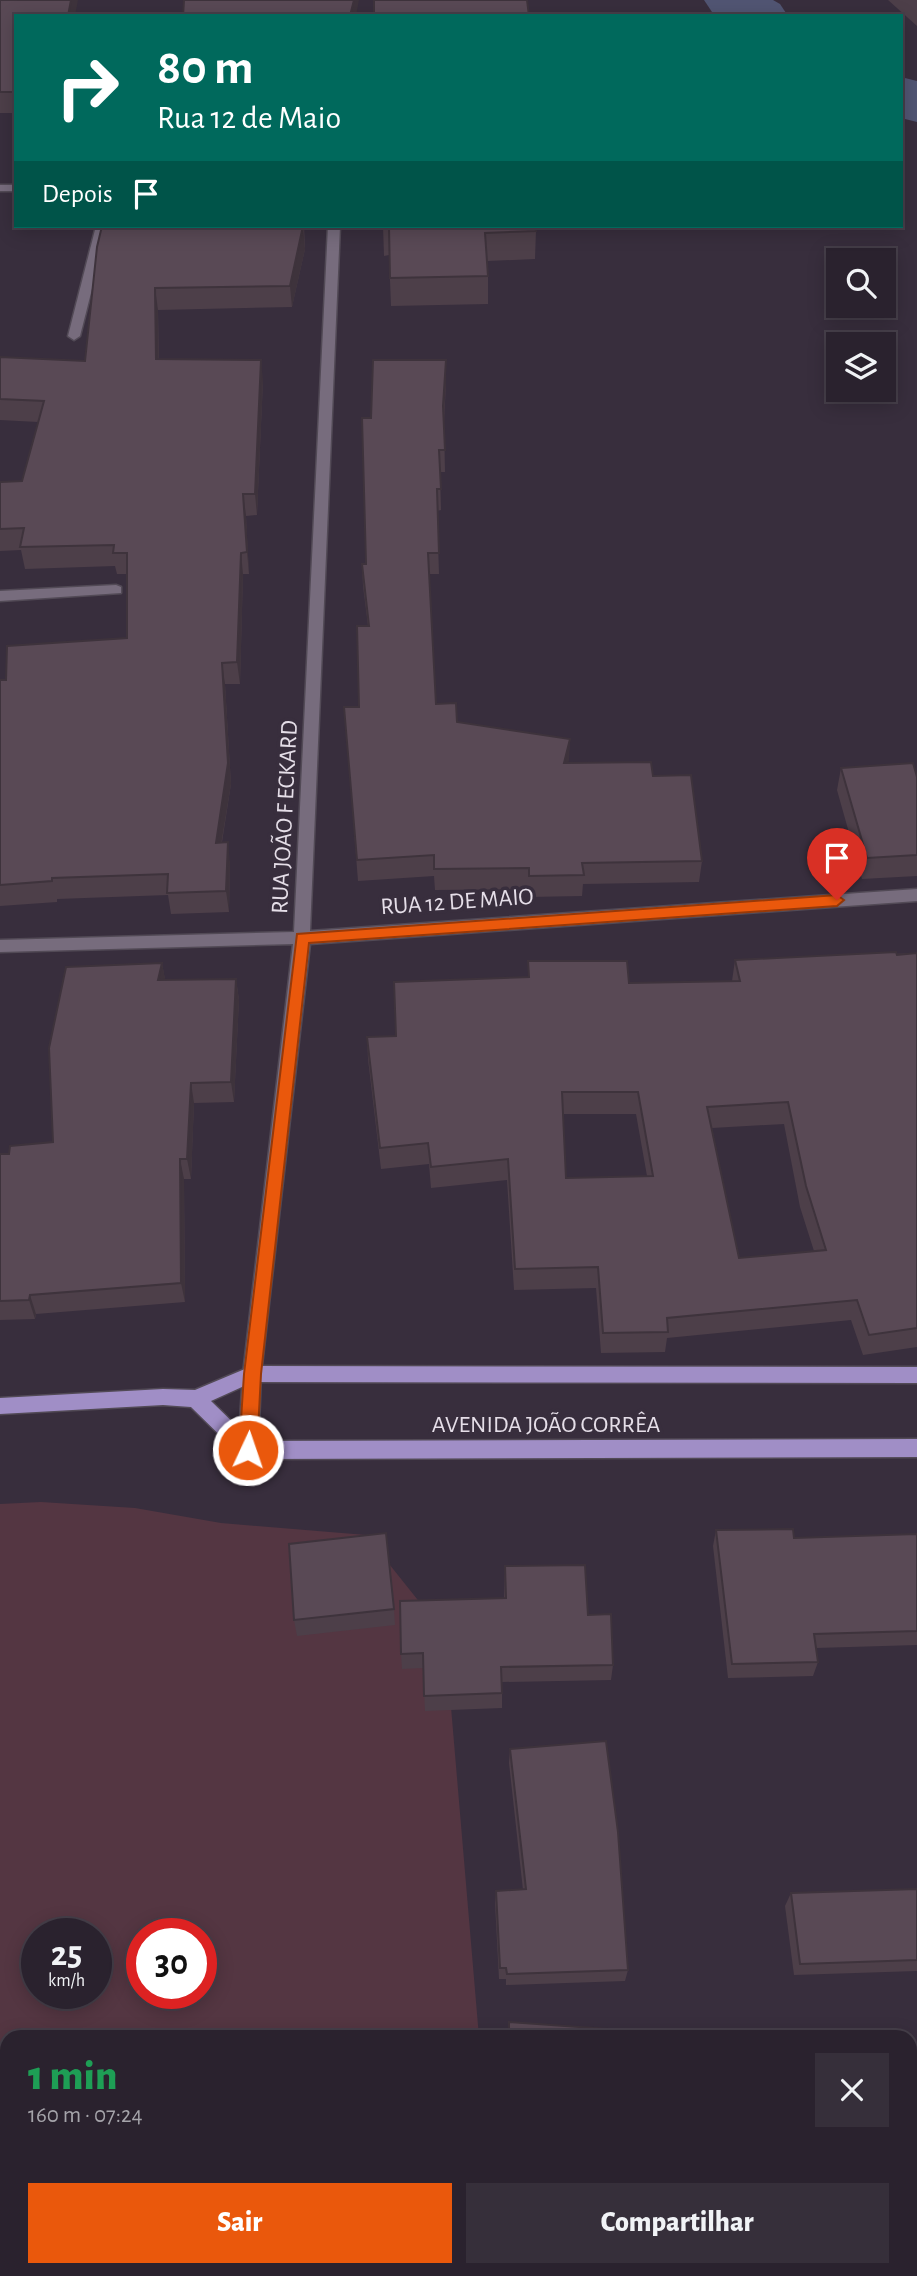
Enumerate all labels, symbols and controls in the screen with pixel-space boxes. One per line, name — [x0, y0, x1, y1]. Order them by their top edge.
icon: right — [42, 42, 133, 133]
text: 80 m — [157, 44, 254, 93]
text: Rua 12 de Maio — [157, 102, 341, 134]
icon: arrive — [127, 175, 165, 213]
text: Depois — [42, 181, 113, 207]
map controls — [826, 248, 896, 402]
button: search — [826, 248, 896, 318]
button: layers — [826, 332, 896, 402]
street label: RUA JOÃO F ECKARD — [266, 719, 302, 914]
pin — [807, 828, 867, 900]
icon: arrive — [818, 839, 856, 877]
street label: RUA 12 DE MAIO — [380, 885, 534, 919]
street label: AVENIDA JOÃO CORRÊA — [432, 1411, 660, 1437]
position arrow — [211, 1413, 285, 1487]
speed limit sign: 30 — [126, 1918, 217, 2009]
text: 25 — [51, 1937, 82, 1972]
text: km/h — [48, 1972, 85, 1990]
button: close — [815, 2053, 889, 2127]
text: 1 min — [28, 2055, 117, 2097]
text: 160 m · 07:24 — [28, 2104, 142, 2127]
button: Sair — [28, 2183, 452, 2263]
button: Compartilhar — [466, 2183, 889, 2263]

